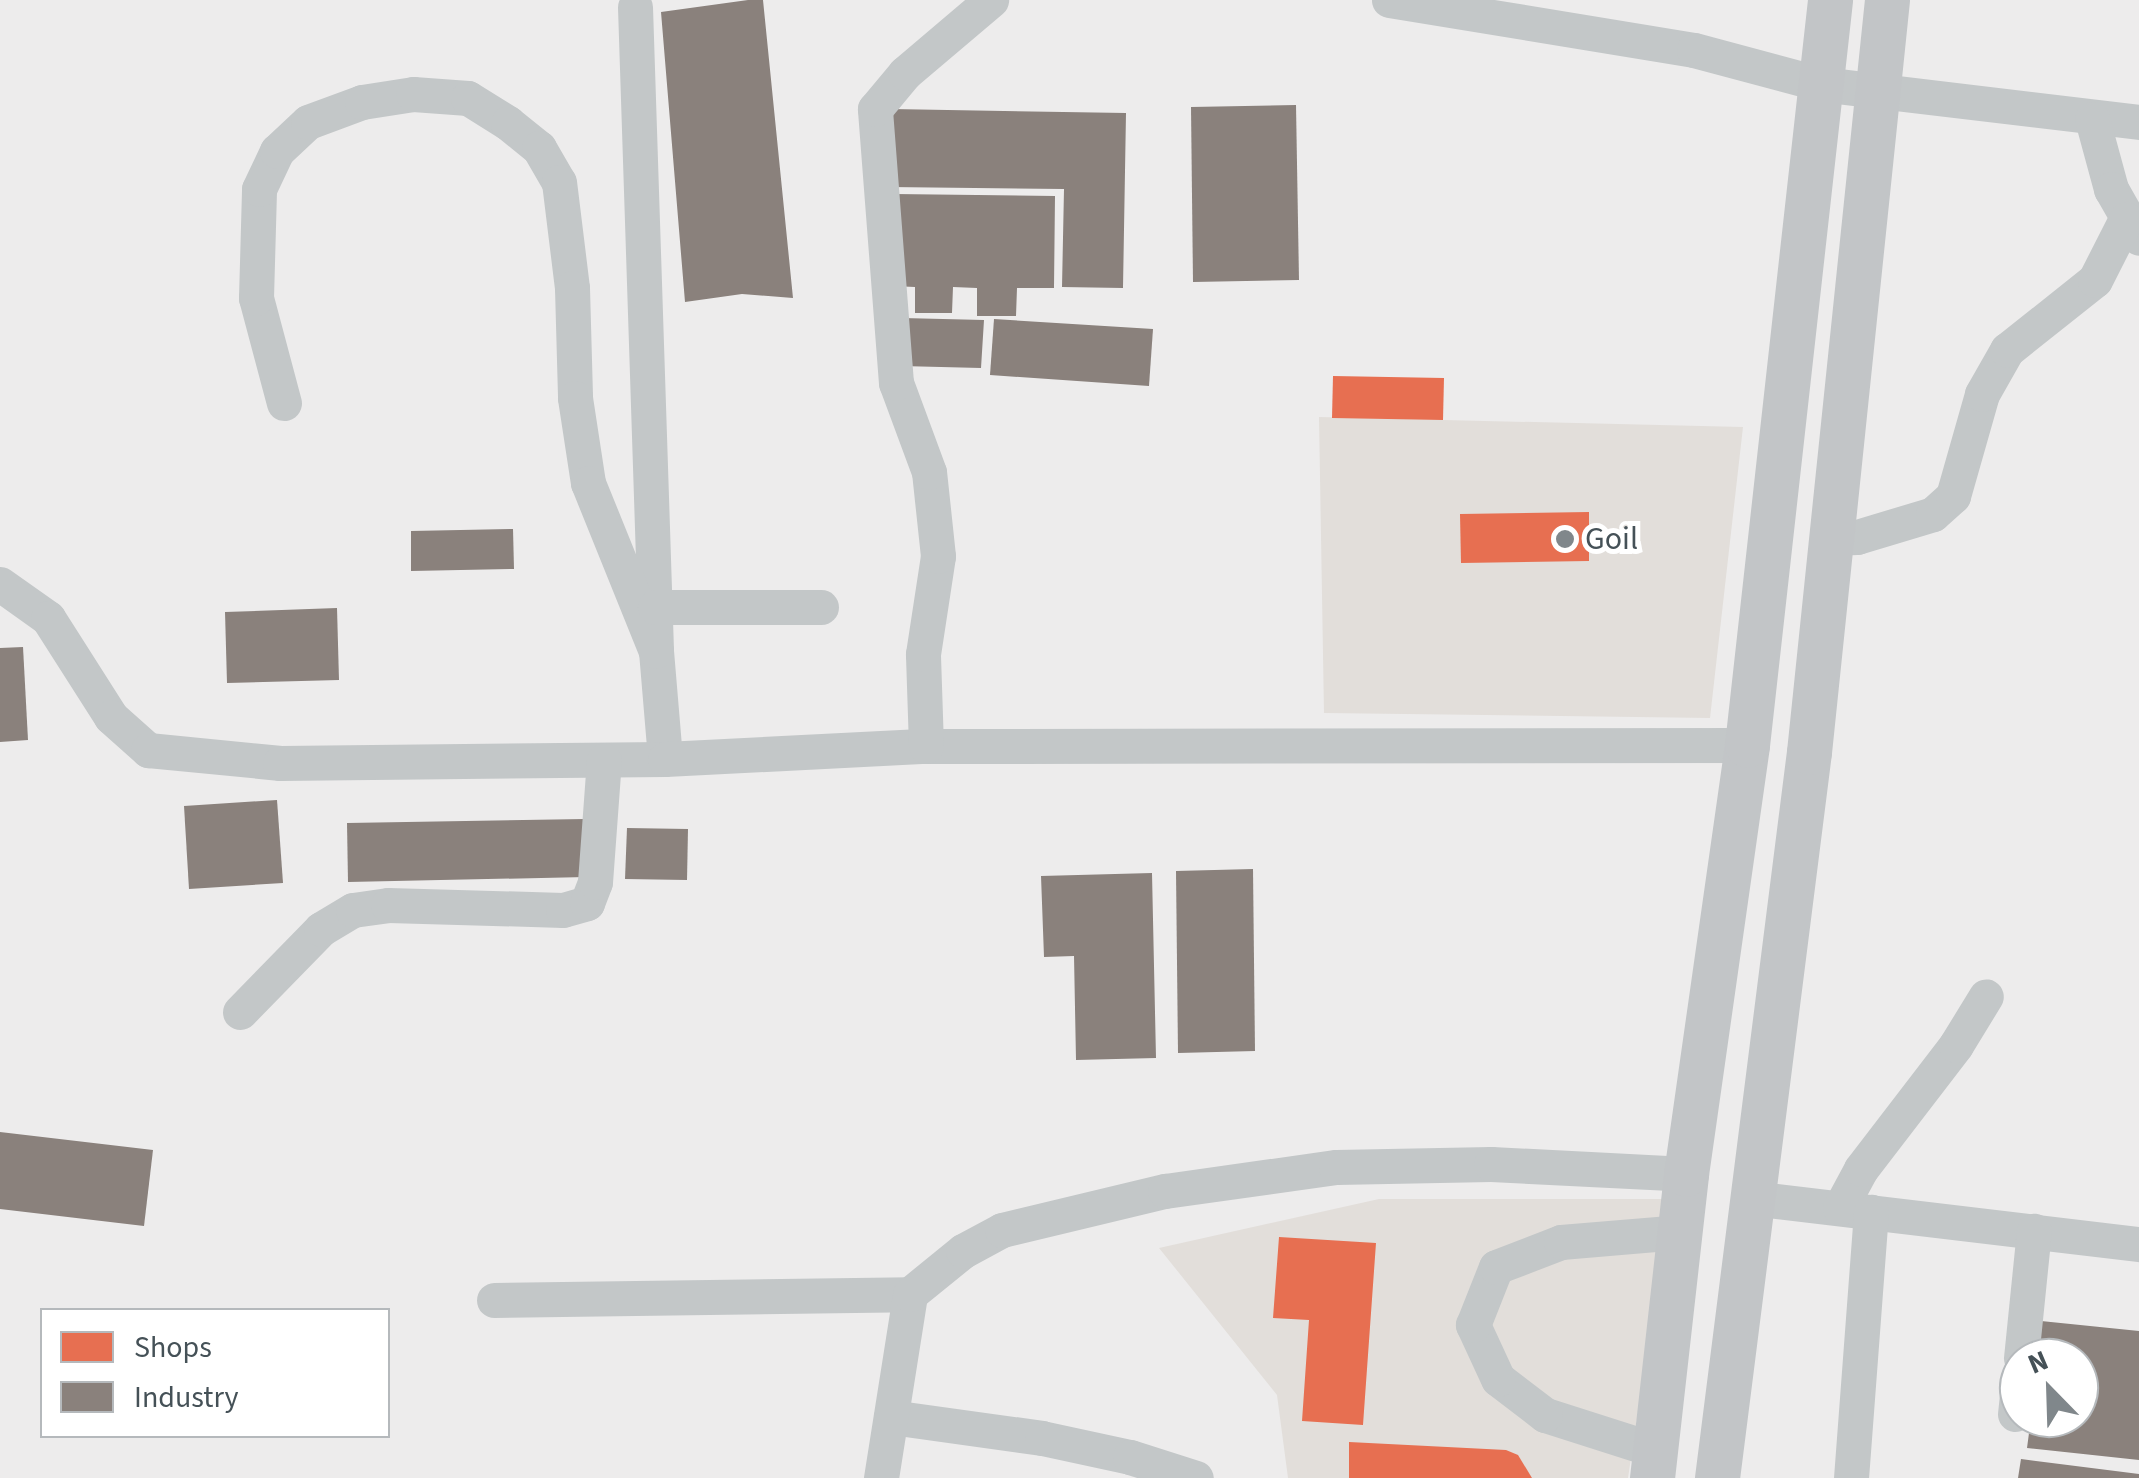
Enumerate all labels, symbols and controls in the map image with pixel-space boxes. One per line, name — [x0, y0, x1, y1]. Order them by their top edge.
place label: Goil — [1585, 520, 1638, 558]
marker: Goil — [1554, 528, 1576, 550]
legend — [40, 1308, 390, 1438]
text: Shops — [134, 1326, 212, 1369]
north arrow — [1999, 1338, 2099, 1438]
text: N — [2022, 1340, 2054, 1384]
text: Industry — [134, 1376, 239, 1419]

